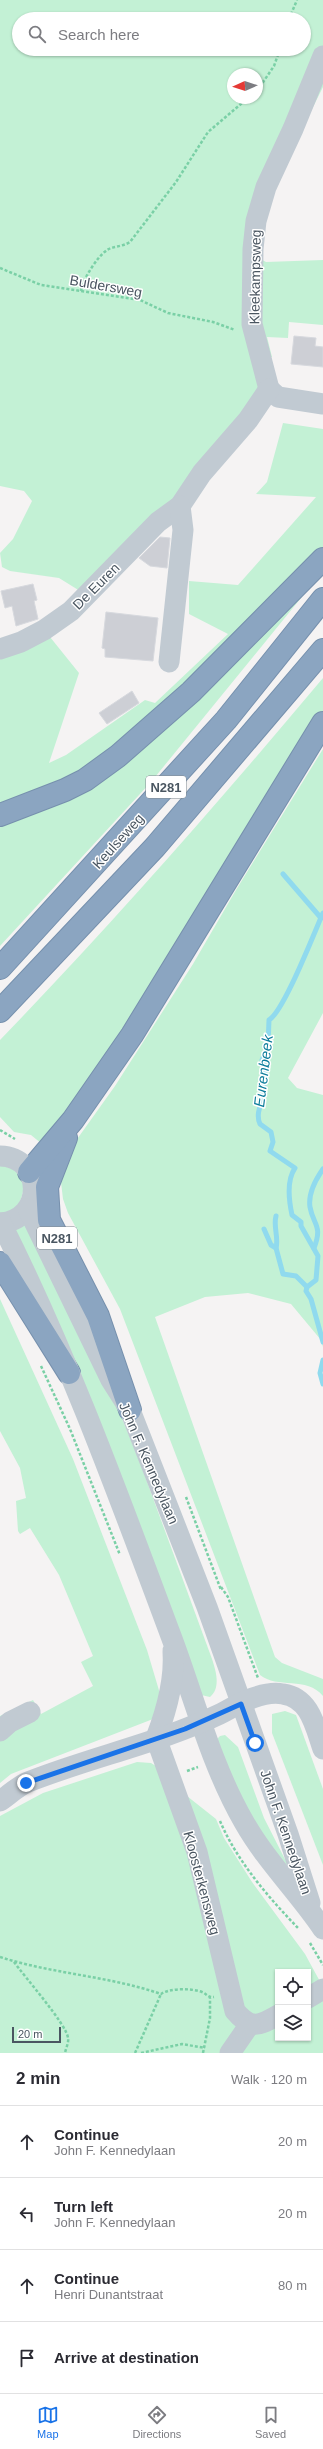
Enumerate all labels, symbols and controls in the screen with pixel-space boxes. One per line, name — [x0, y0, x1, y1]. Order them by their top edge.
search box — [12, 12, 311, 56]
icon: search — [26, 23, 48, 45]
text: Search here — [58, 26, 140, 43]
north arrow — [227, 68, 263, 104]
street label: Kleekampsweg — [246, 229, 264, 325]
street label: Buldersweg — [69, 272, 143, 300]
street label: De Euren — [69, 559, 123, 613]
road number: N281 — [146, 776, 186, 798]
street label: Keulseweg — [89, 810, 147, 872]
water label: Eurenbeek — [250, 1032, 276, 1108]
road number: N281 — [37, 1227, 77, 1249]
street label: John F. Kennedylaan — [116, 1400, 182, 1526]
route start — [246, 1734, 264, 1752]
street label: John F. Kennedylaan — [257, 1768, 315, 1896]
route end — [17, 1774, 35, 1792]
street label: Kloosterkensweg — [180, 1829, 224, 1937]
map controls — [275, 1969, 311, 2041]
button: locate — [275, 1969, 311, 2005]
button: layers — [275, 2005, 311, 2041]
scale bar — [12, 2025, 61, 2044]
text: 20 m — [18, 2028, 42, 2040]
text: 2 min — [16, 2069, 60, 2088]
text: Walk · 120 m — [231, 2072, 307, 2087]
text: Continue — [54, 2126, 119, 2143]
icon: ahead — [16, 2131, 38, 2153]
text: 20 m — [278, 2134, 307, 2149]
text: John F. Kennedylaan — [54, 2143, 175, 2158]
text: Turn left — [54, 2198, 113, 2215]
icon: left — [16, 2203, 38, 2225]
text: 20 m — [278, 2206, 307, 2221]
text: John F. Kennedylaan — [54, 2215, 175, 2230]
text: Continue — [54, 2270, 119, 2287]
icon: ahead — [16, 2275, 38, 2297]
text: 80 m — [278, 2278, 307, 2293]
text: Henri Dunantstraat — [54, 2287, 163, 2302]
icon: arrive — [16, 2347, 38, 2369]
text: Arrive at destination — [54, 2349, 199, 2366]
tab: Map — [37, 2404, 59, 2440]
tab: Directions — [132, 2404, 181, 2440]
tab: Saved — [255, 2404, 286, 2440]

